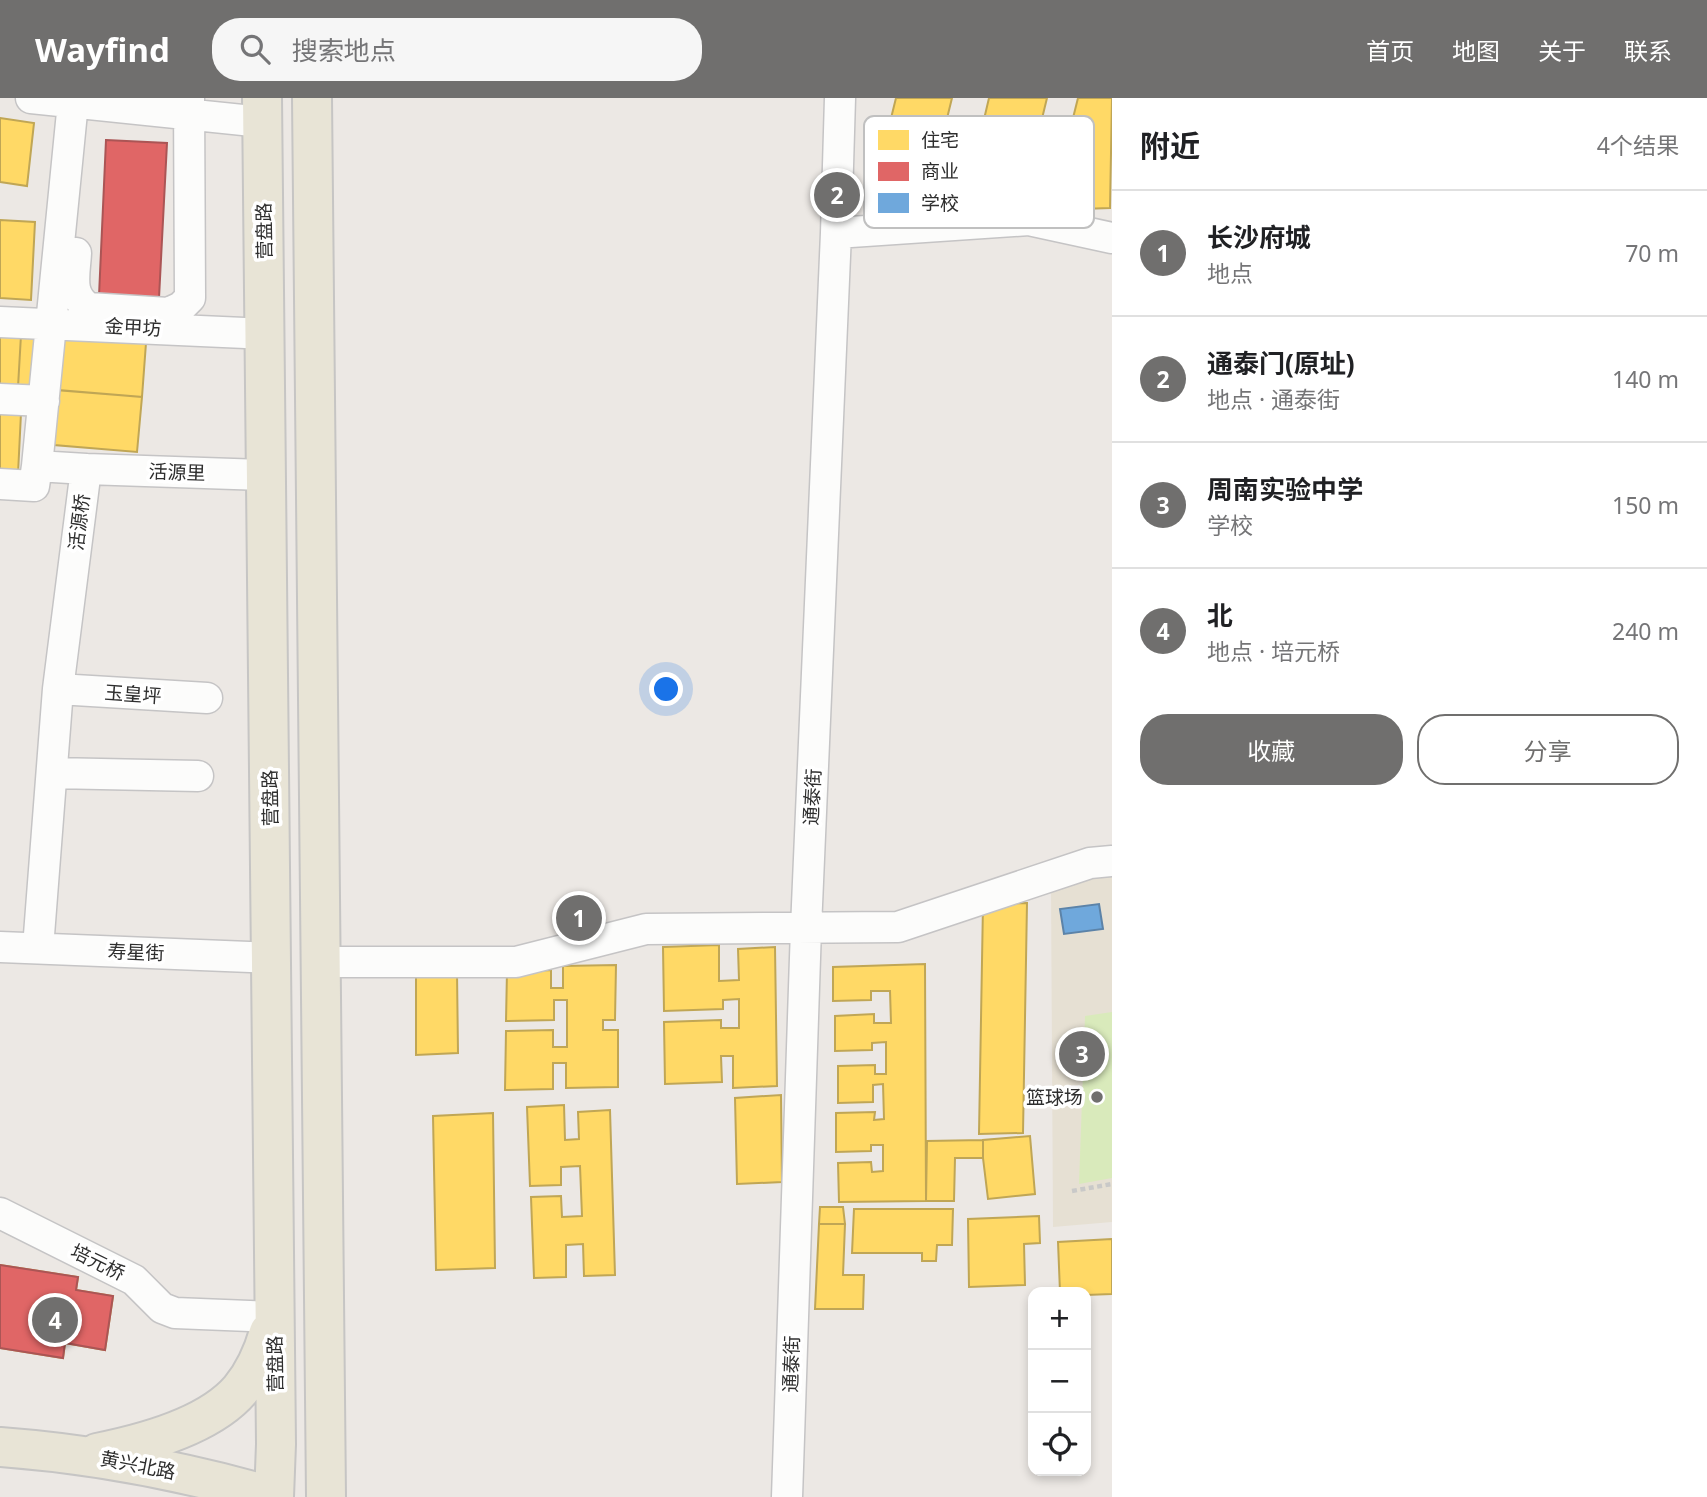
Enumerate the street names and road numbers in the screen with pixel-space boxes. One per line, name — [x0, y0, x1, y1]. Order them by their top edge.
street label: 营盘路 — [251, 202, 277, 260]
street label: 金甲坊 — [104, 313, 162, 341]
street label: 活源里 — [148, 458, 206, 486]
street label: 活源桥 — [63, 492, 95, 552]
street label: 玉皇坪 — [104, 679, 162, 709]
street label: 通泰街 — [798, 768, 826, 826]
street label: 营盘路 — [257, 769, 283, 827]
street label: 寿星街 — [107, 938, 165, 966]
street label: 培元桥 — [67, 1238, 129, 1286]
street label: 营盘路 — [262, 1335, 288, 1393]
street label: 通泰街 — [777, 1335, 805, 1393]
street label: 黄兴北路 — [98, 1445, 178, 1485]

